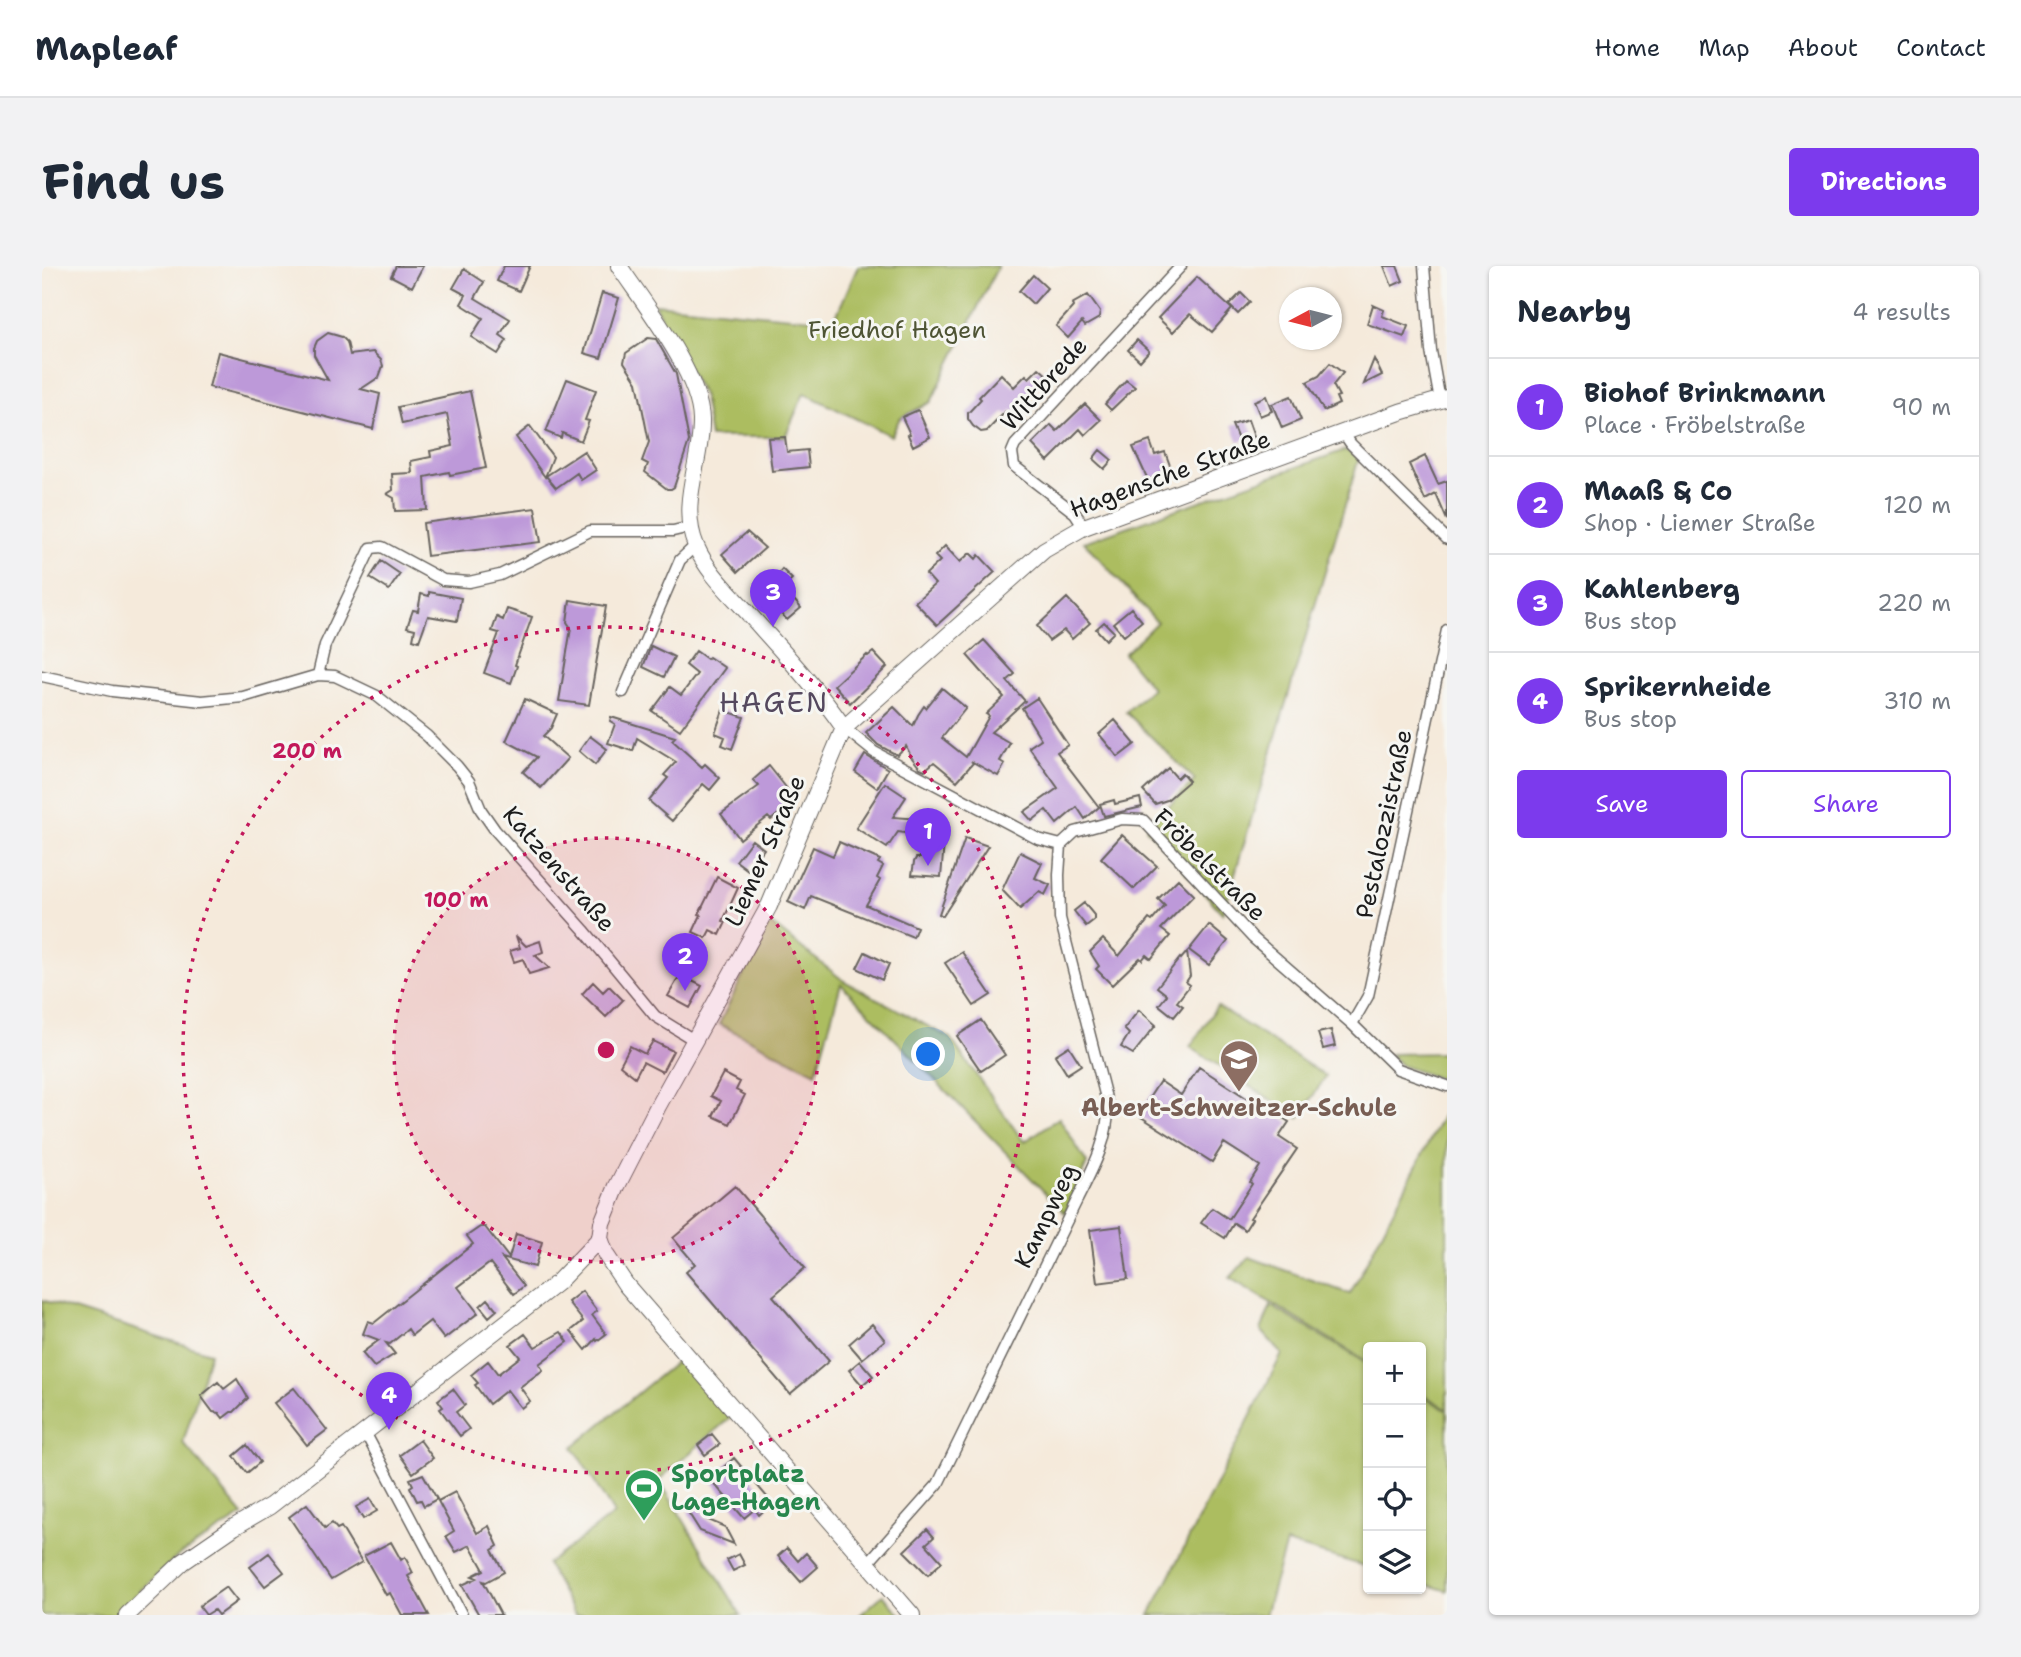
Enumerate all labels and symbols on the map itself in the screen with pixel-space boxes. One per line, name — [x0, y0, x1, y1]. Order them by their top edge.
north arrow — [1279, 287, 1342, 350]
park label: Friedhof Hagen — [808, 314, 986, 346]
street label: Wittbrede — [993, 330, 1095, 438]
street label: Hagensche Straße — [1065, 423, 1275, 525]
pin: 3 — [750, 569, 796, 627]
district label: HAGEN — [719, 683, 829, 721]
street label: Pestalozzistraße — [1348, 727, 1420, 921]
text: 200 m — [272, 737, 342, 765]
street label: Liemer Straße — [717, 770, 813, 932]
street label: Katzenstraße — [495, 799, 623, 939]
street label: Fröbelstraße — [1147, 802, 1273, 928]
pin: 1 — [905, 808, 951, 866]
text: 100 m — [424, 886, 488, 914]
pin: 2 — [662, 933, 708, 991]
your location — [911, 1037, 945, 1071]
centre of rings — [594, 1038, 618, 1062]
school or university icon: Albert-Schweitzer-Schule — [1218, 1038, 1260, 1093]
place label: Albert-Schweitzer-Schule — [1081, 1092, 1397, 1124]
street label: Kampweg — [1007, 1159, 1085, 1273]
pin: 4 — [366, 1372, 412, 1430]
place label: Sportplatz Lage-Hagen — [671, 1458, 820, 1518]
sports icon: Sportplatz Lage-Hagen — [623, 1467, 665, 1522]

